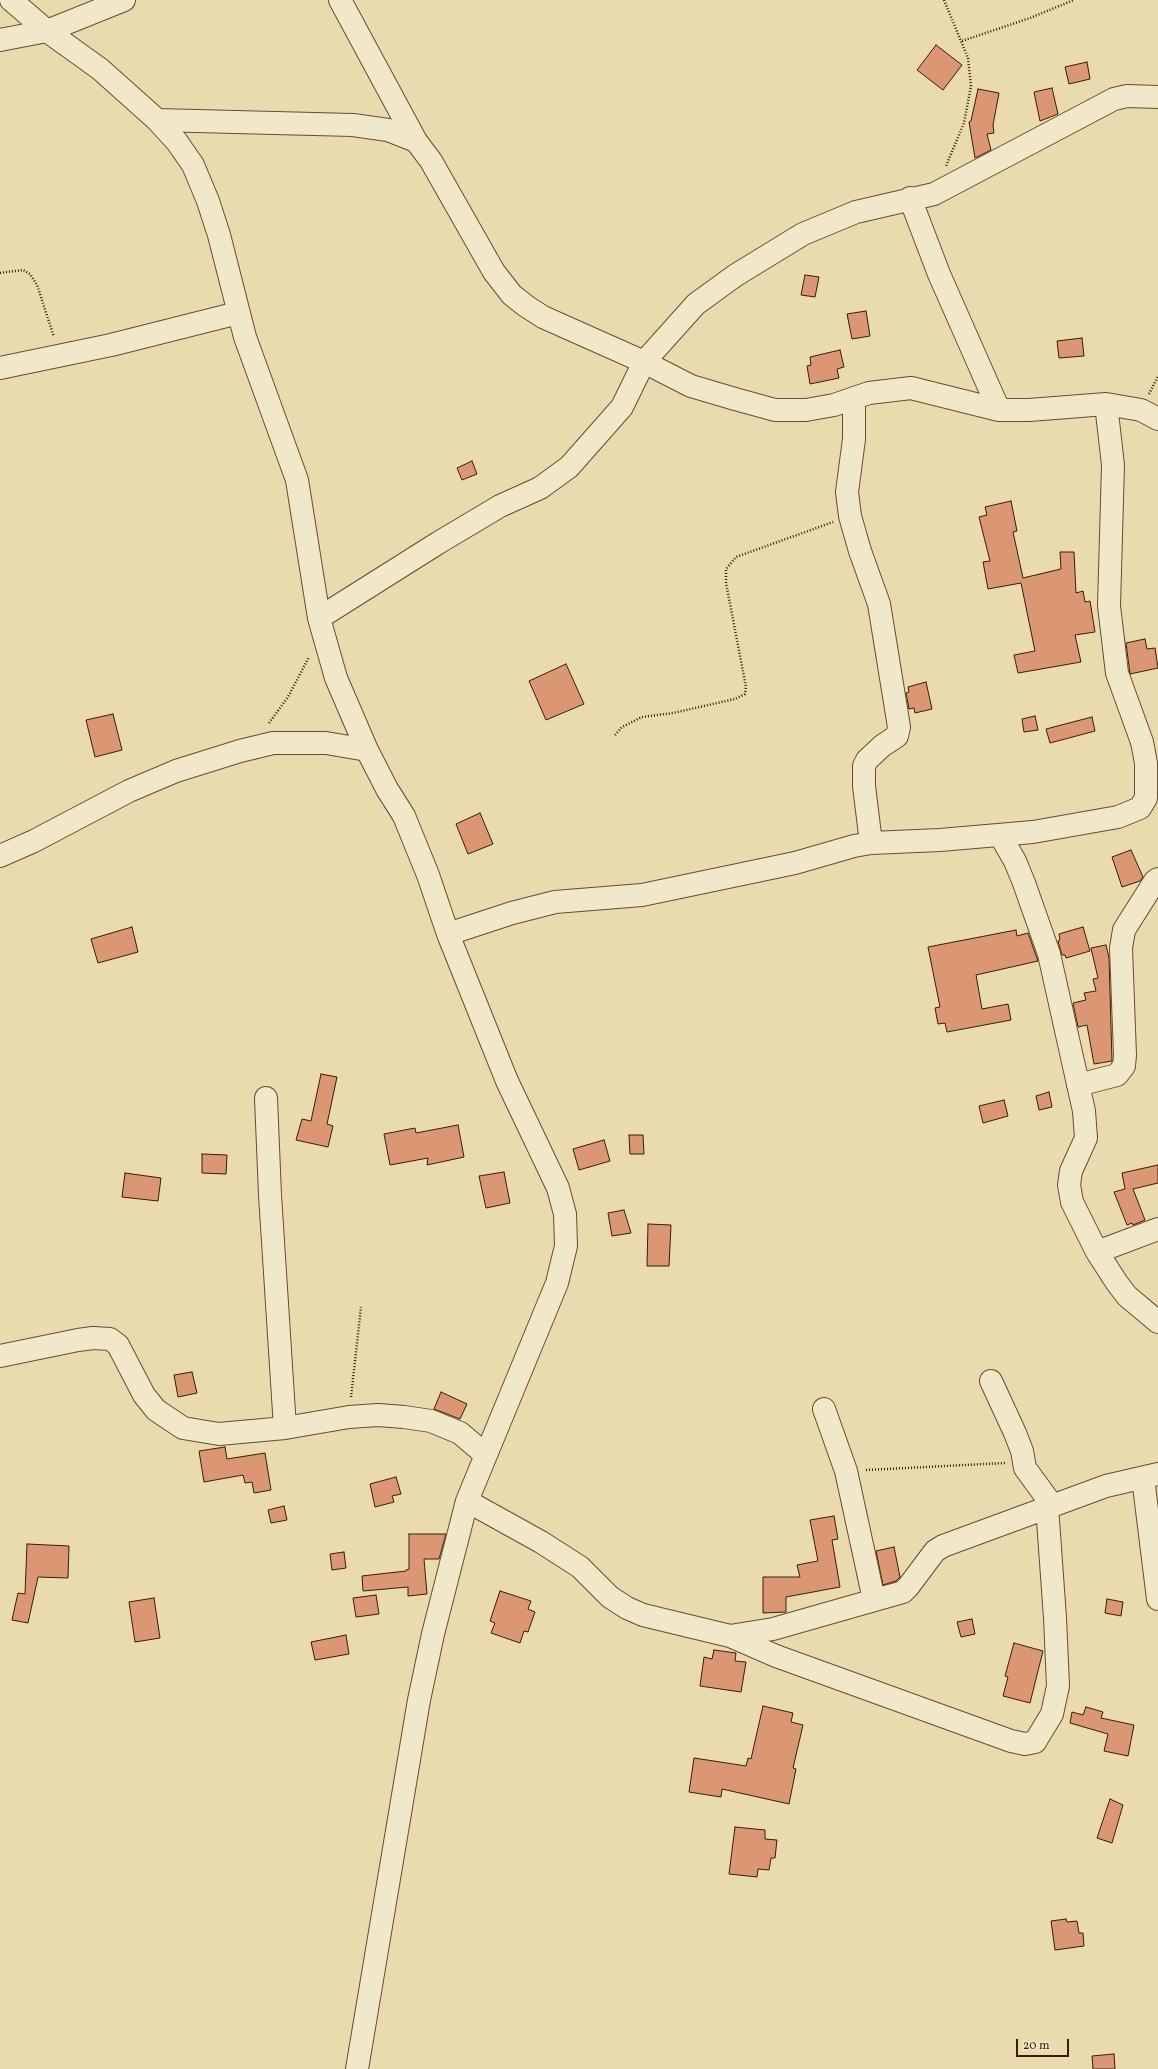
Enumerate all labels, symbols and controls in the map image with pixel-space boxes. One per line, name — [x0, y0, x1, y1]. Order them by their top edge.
scale bar — [1018, 2031, 1071, 2057]
text: 20 m — [1023, 2038, 1050, 2054]

